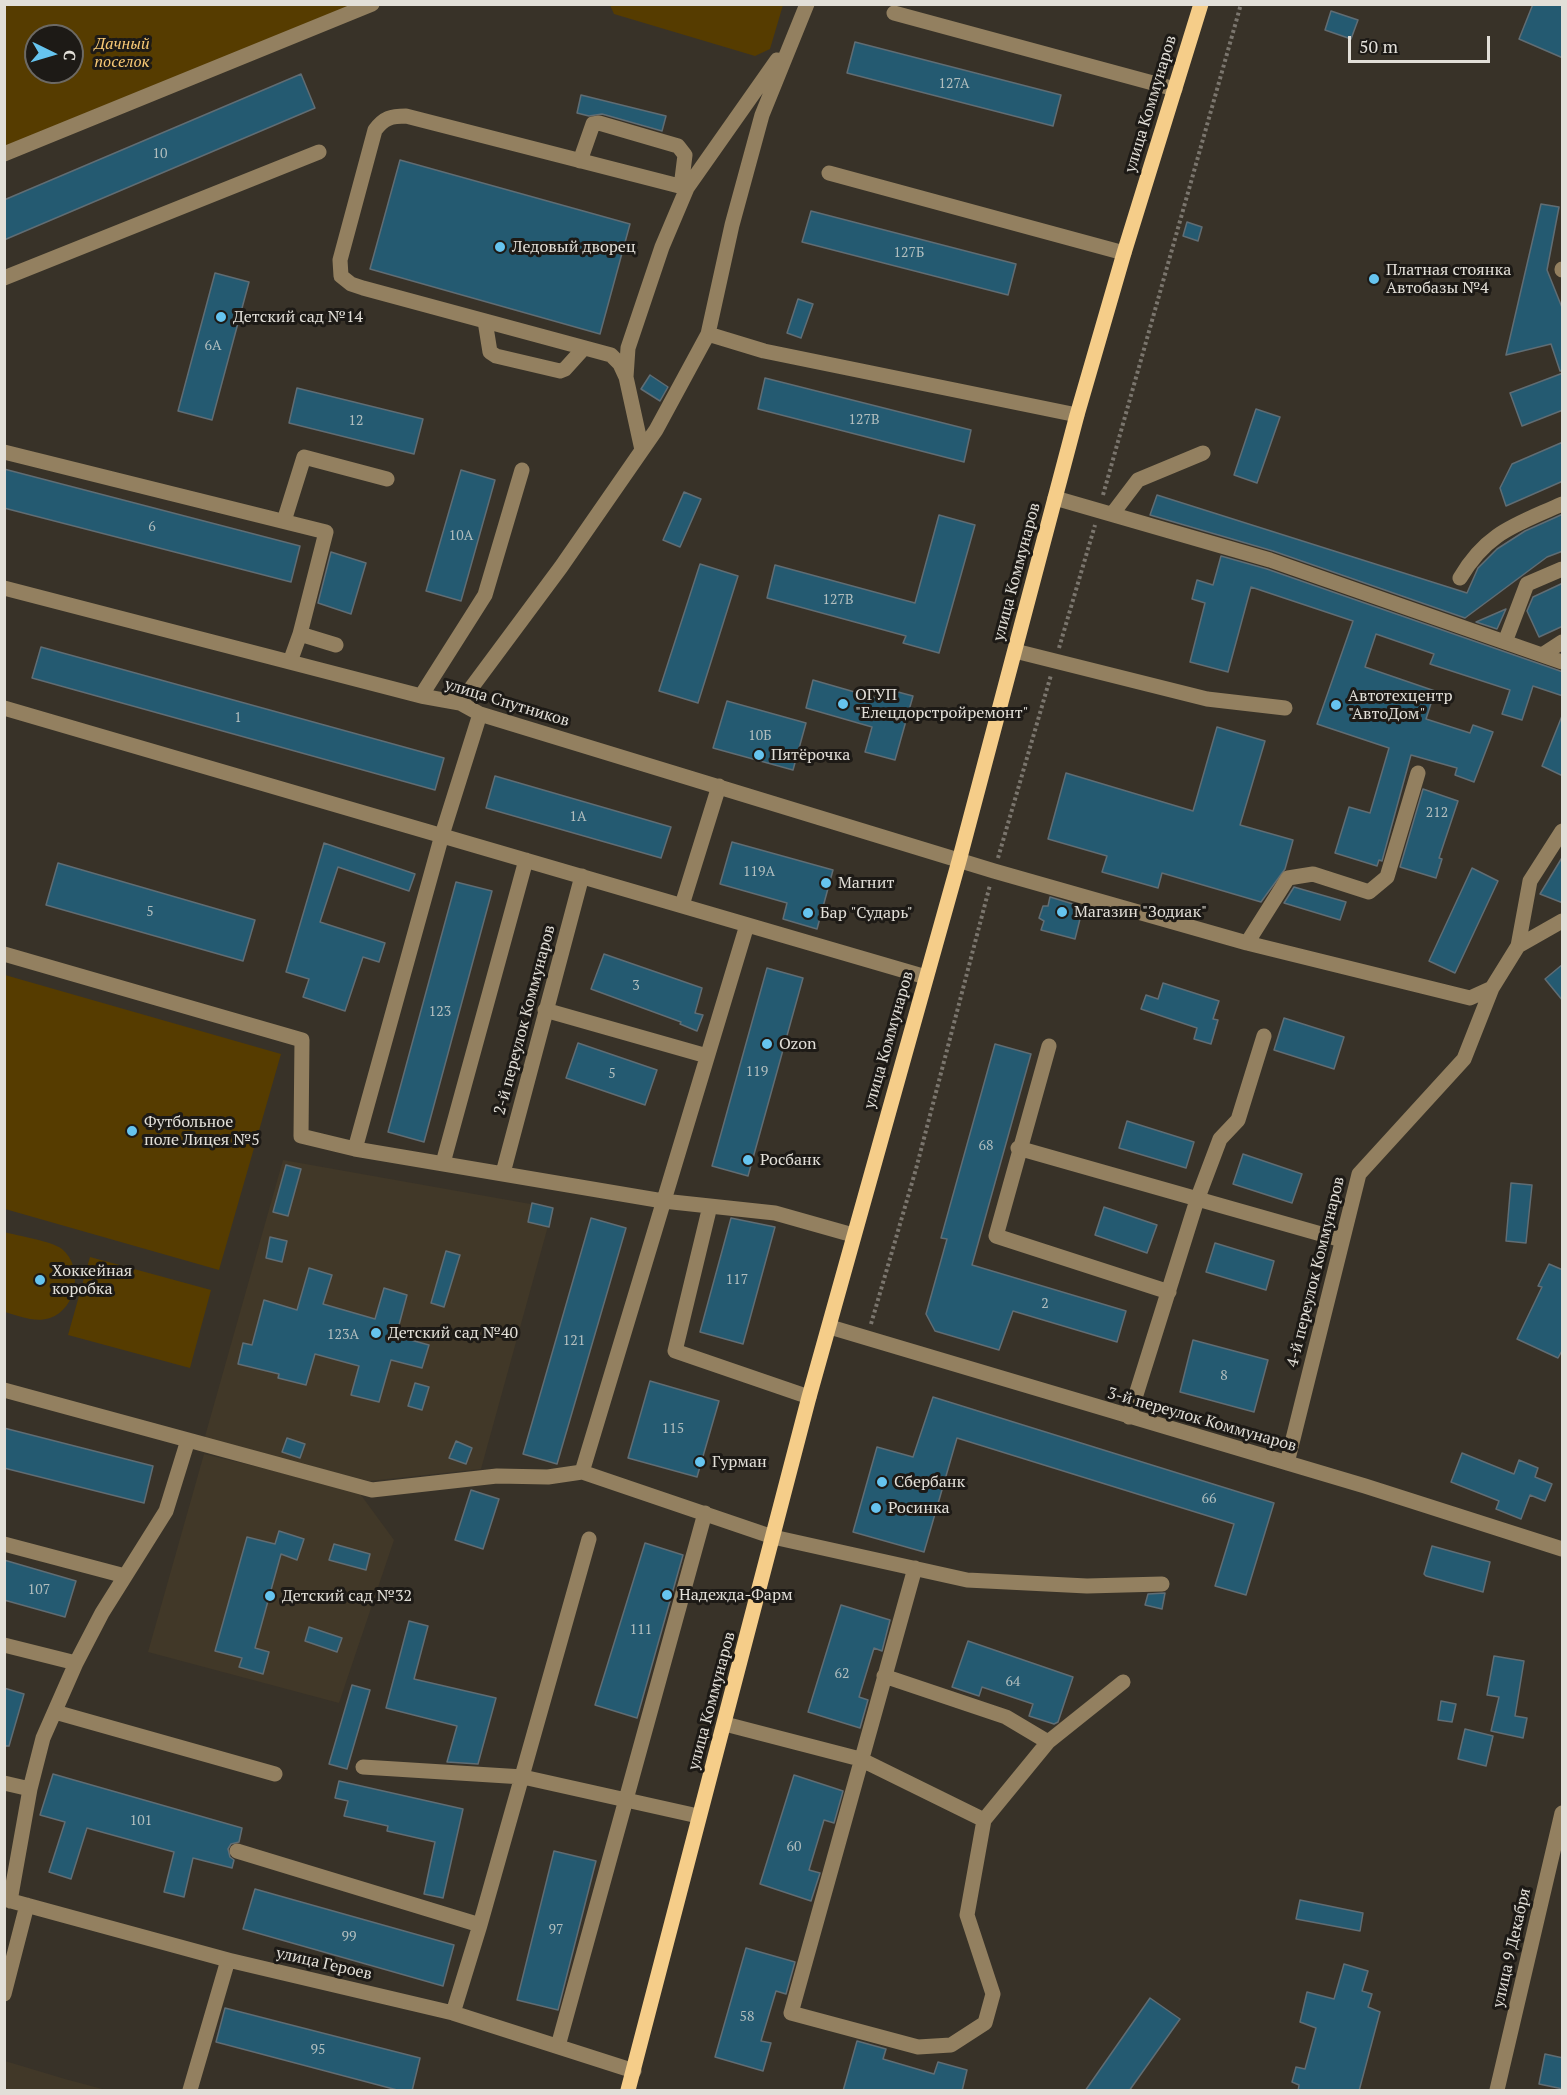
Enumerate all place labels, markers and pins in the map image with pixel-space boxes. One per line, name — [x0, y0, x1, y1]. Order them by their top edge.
place label: Ледовый дворец — [512, 237, 636, 257]
marker: Ледовый дворец — [493, 240, 507, 254]
place label: Платная стоянка Автобазы №4 — [1386, 260, 1511, 298]
marker: Платная стоянка Автобазы №4 — [1367, 272, 1381, 286]
place label: Детский сад №14 — [233, 307, 363, 327]
marker: Детский сад №14 — [214, 310, 228, 324]
place label: ОГУП "Елецдорстройремонт" — [855, 685, 1029, 723]
place label: Автотехцентр "АвтоДом" — [1348, 686, 1453, 724]
marker: ОГУП "Елецдорстройремонт" — [836, 697, 850, 711]
marker: Автотехцентр "АвтоДом" — [1329, 698, 1343, 712]
place label: Пятёрочка — [771, 745, 850, 765]
marker: Пятёрочка — [752, 748, 766, 762]
place label: Магнит — [838, 873, 894, 893]
marker: Магнит — [819, 876, 833, 890]
place label: Магазин "Зодиак" — [1074, 902, 1207, 922]
place label: Бар "Сударь" — [820, 903, 913, 923]
marker: Магазин "Зодиак" — [1055, 905, 1069, 919]
marker: Бар "Сударь" — [801, 906, 815, 920]
place label: Ozon — [779, 1034, 817, 1054]
marker: Ozon — [760, 1037, 774, 1051]
place label: Футбольное поле Лицея №5 — [144, 1112, 260, 1150]
marker: Футбольное поле Лицея №5 — [125, 1124, 139, 1138]
place label: Росбанк — [760, 1150, 821, 1170]
marker: Росбанк — [741, 1153, 755, 1167]
place label: Хоккейная коробка — [52, 1261, 132, 1299]
marker: Хоккейная коробка — [33, 1273, 47, 1287]
place label: Детский сад №40 — [388, 1323, 518, 1343]
marker: Детский сад №40 — [369, 1326, 383, 1340]
place label: Гурман — [712, 1452, 767, 1472]
marker: Гурман — [693, 1455, 707, 1469]
place label: Сбербанк — [894, 1472, 965, 1492]
marker: Сбербанк — [875, 1475, 889, 1489]
place label: Росинка — [888, 1498, 950, 1518]
marker: Росинка — [869, 1501, 883, 1515]
place label: Надежда-Фарм — [679, 1585, 793, 1605]
place label: Детский сад №32 — [282, 1586, 412, 1606]
marker: Надежда-Фарм — [660, 1588, 674, 1602]
marker: Детский сад №32 — [263, 1589, 277, 1603]

